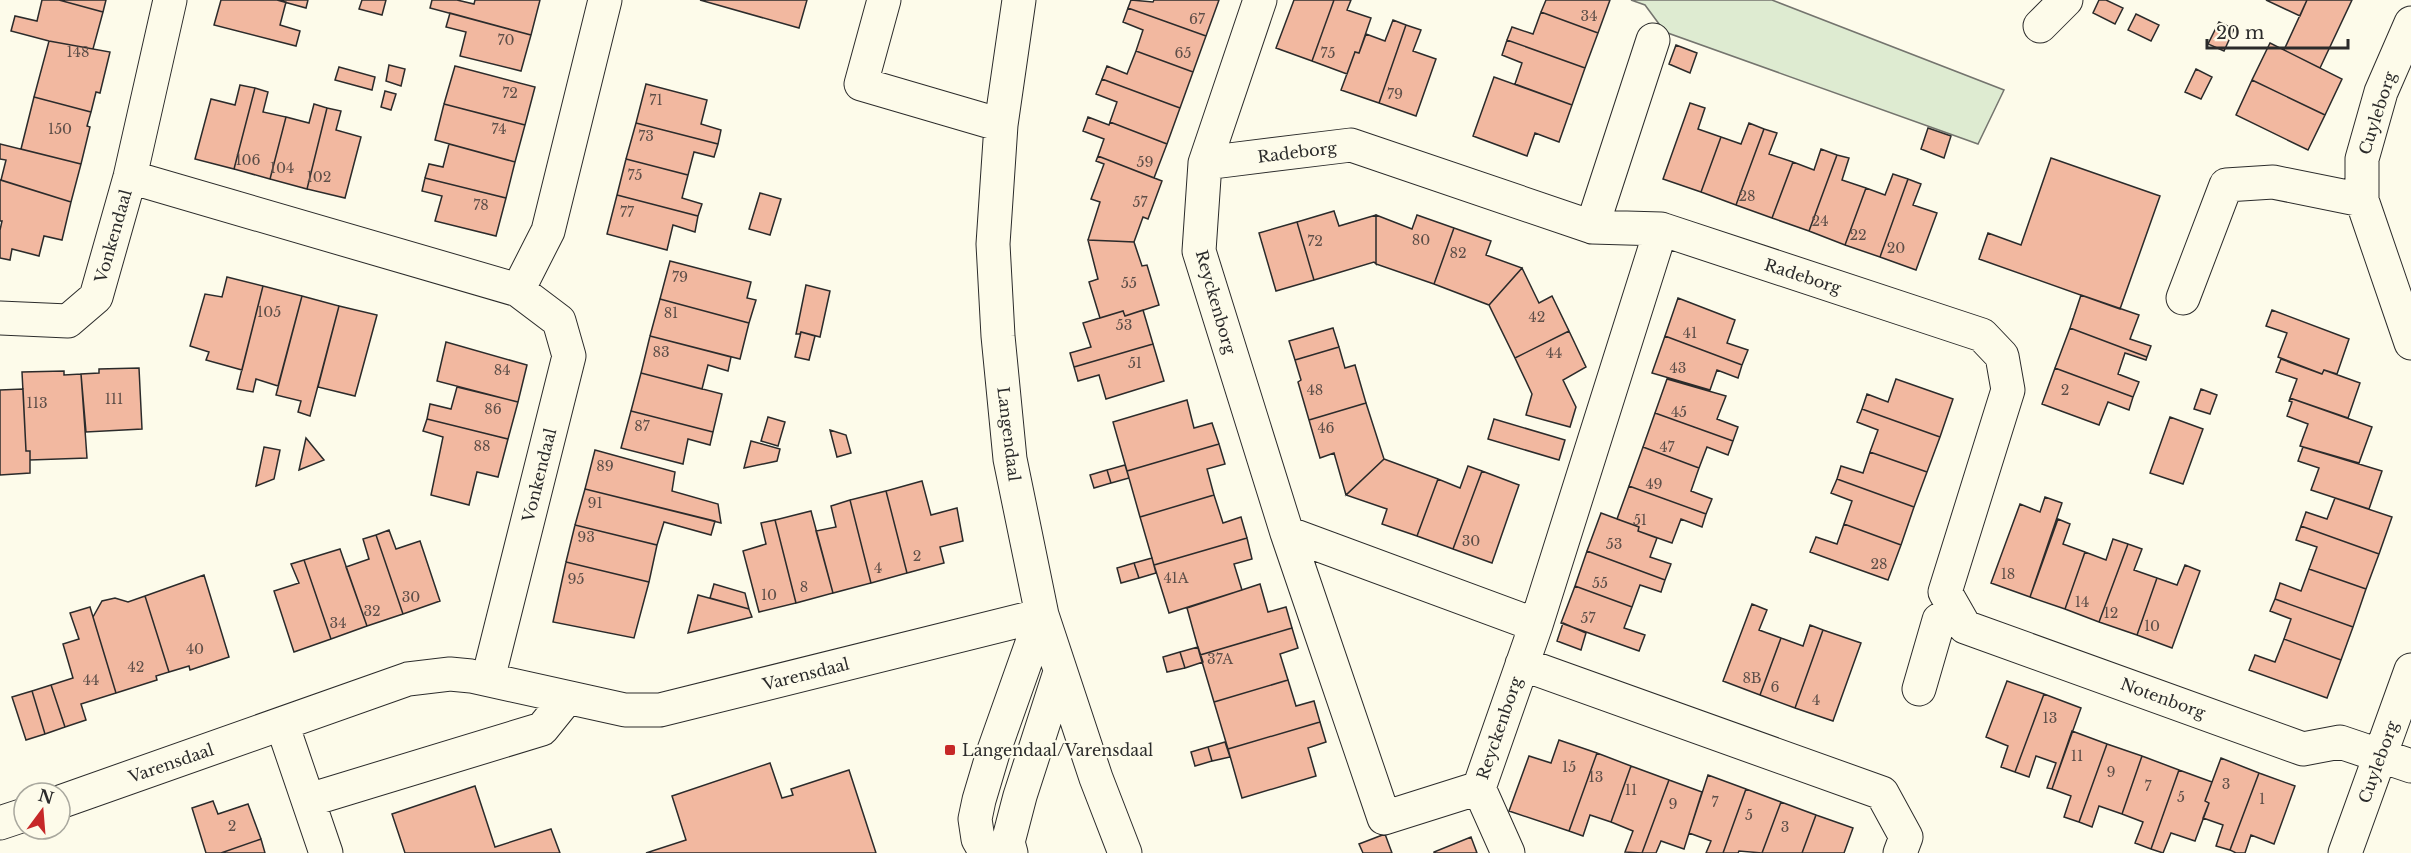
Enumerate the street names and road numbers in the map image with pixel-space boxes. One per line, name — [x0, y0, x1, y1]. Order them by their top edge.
street label: Cuyleborg — [2354, 69, 2400, 157]
street label: Radeborg — [1256, 137, 1338, 167]
street label: Vonkendaal — [90, 187, 136, 286]
street label: Reyckenborg — [1192, 248, 1241, 357]
street label: Radeborg — [1762, 254, 1844, 298]
street label: Langendaal — [993, 386, 1025, 482]
street label: Vonkendaal — [517, 426, 560, 525]
street label: Varensdaal — [760, 654, 851, 695]
street label: Notenborg — [2118, 673, 2209, 723]
street label: Reyckenborg — [1472, 674, 1526, 782]
street label: Cuyleborg — [2354, 718, 2402, 806]
street label: Varensdaal — [125, 739, 216, 787]

